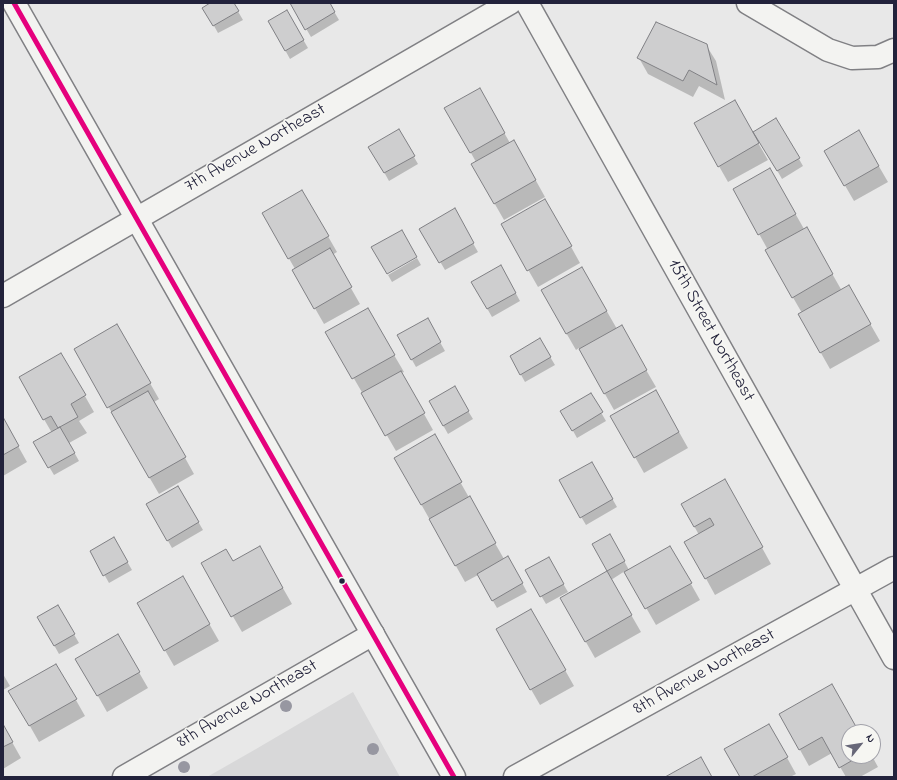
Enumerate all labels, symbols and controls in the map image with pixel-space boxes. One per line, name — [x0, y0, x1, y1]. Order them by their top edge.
street label: 7th Avenue Northeast — [182, 100, 330, 198]
street label: 15th Street Northeast — [662, 256, 758, 406]
unlabelled marker — [337, 576, 347, 586]
street label: 8th Avenue Northeast — [630, 625, 780, 721]
street label: 8th Avenue Northeast — [174, 656, 322, 754]
north arrow — [841, 724, 881, 764]
text: N — [862, 731, 879, 746]

